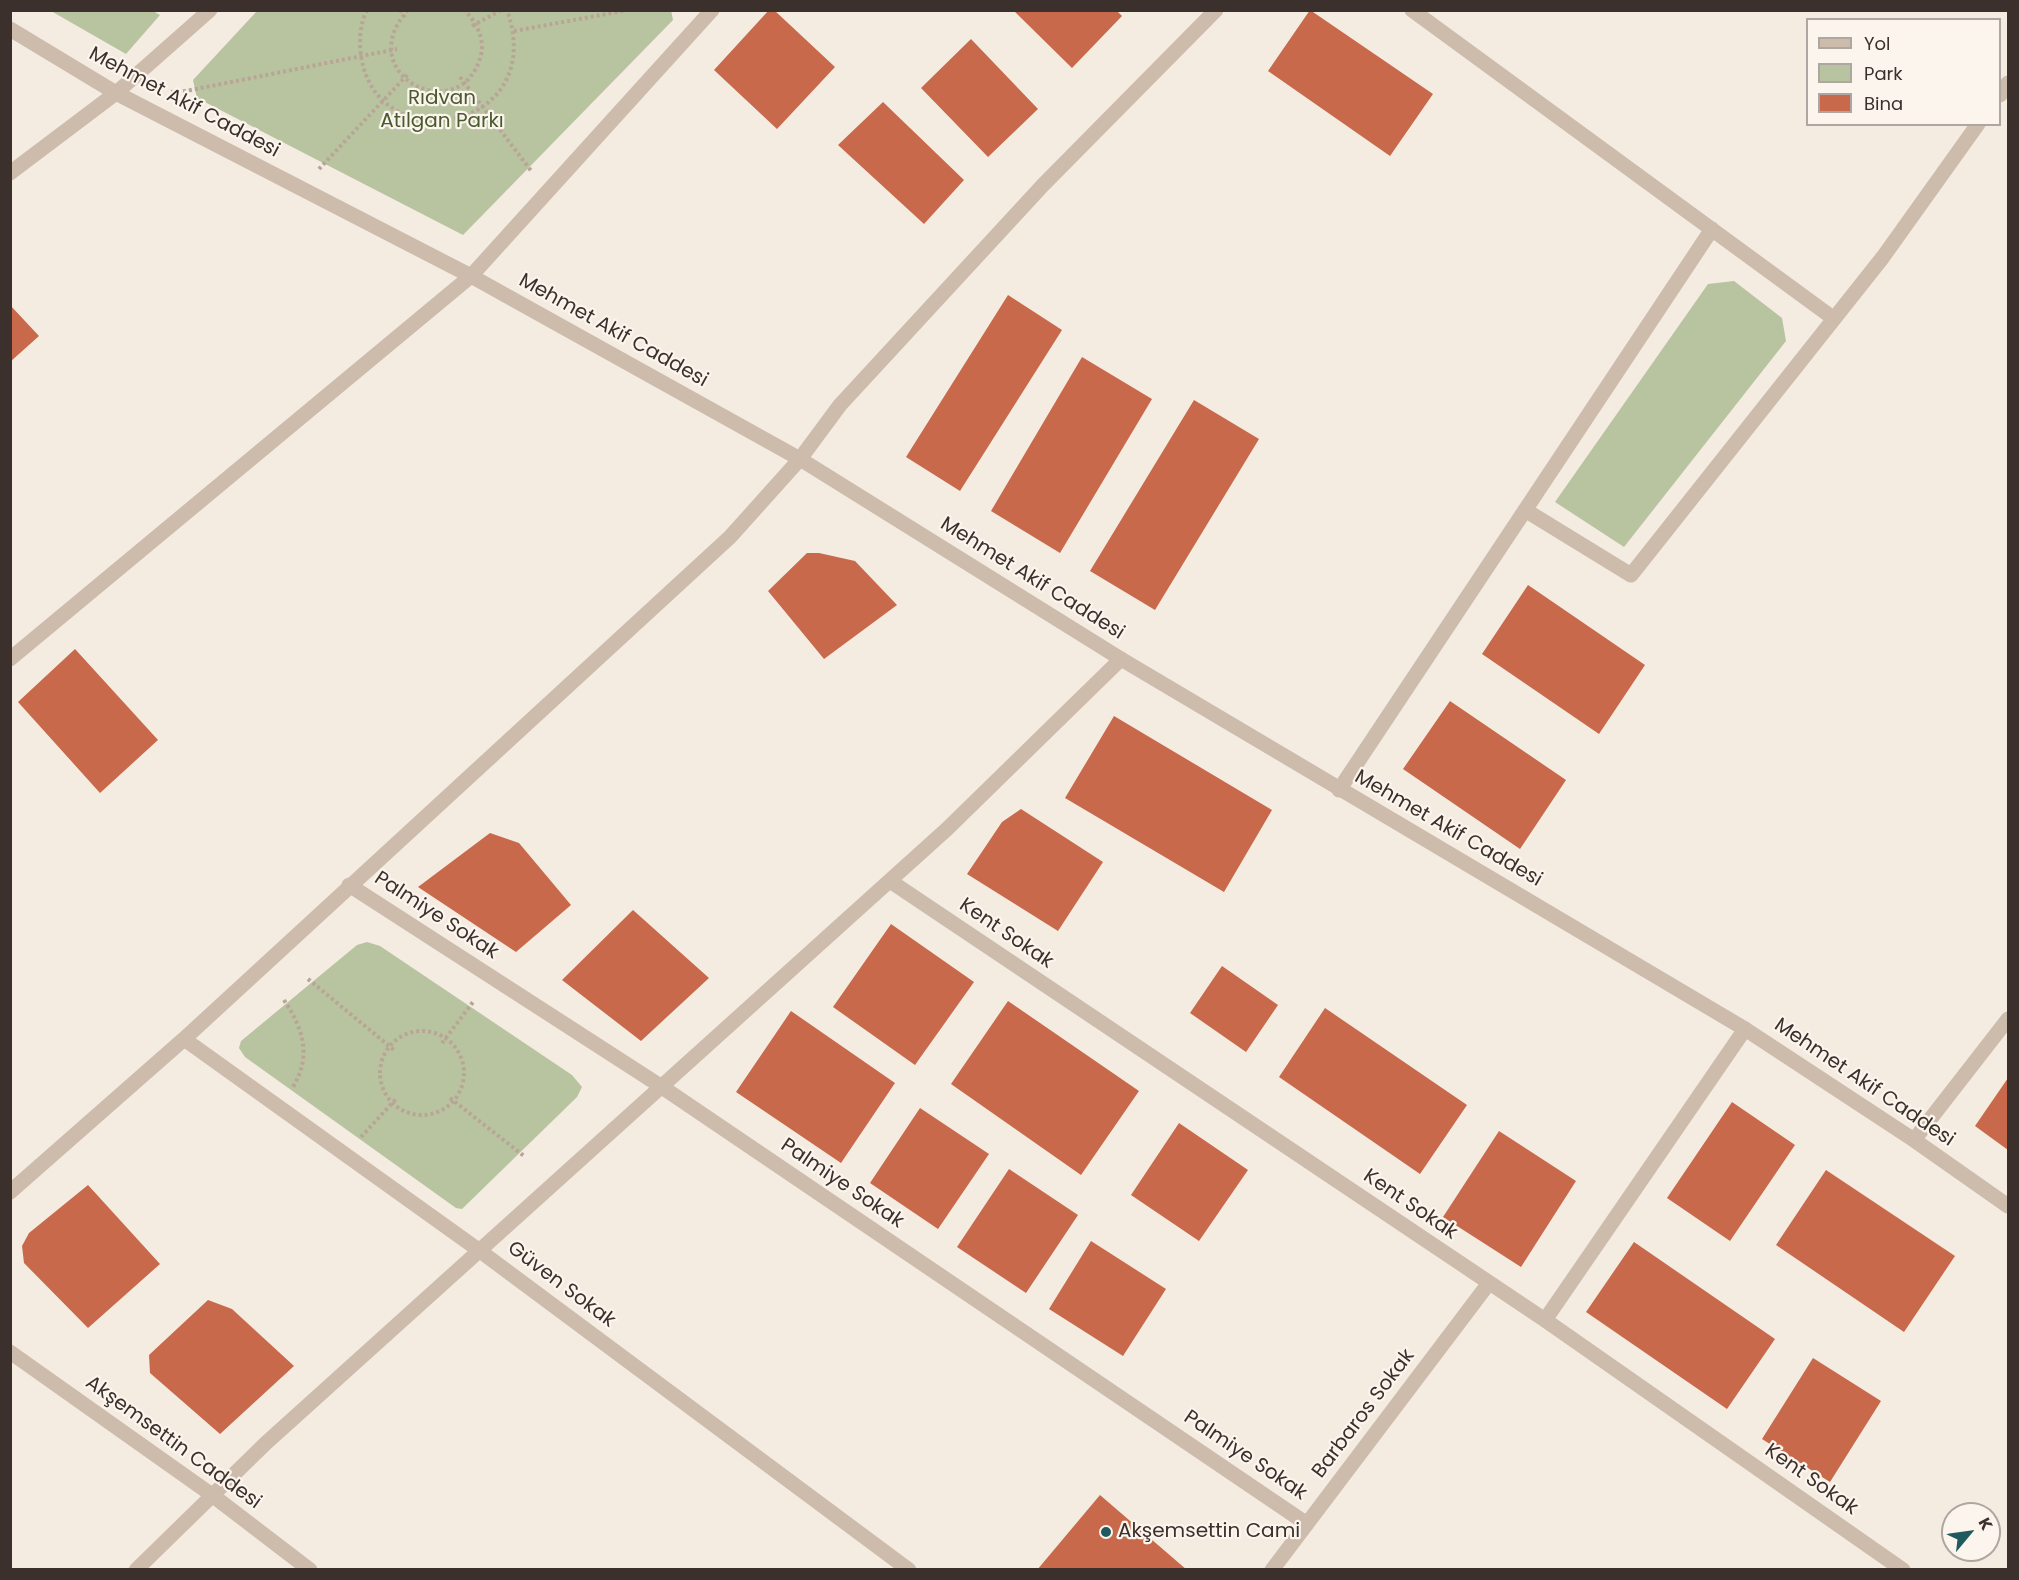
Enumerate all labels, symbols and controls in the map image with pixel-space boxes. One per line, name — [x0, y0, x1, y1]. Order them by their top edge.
legend — [1806, 18, 2001, 126]
text: Yol — [1864, 31, 1890, 56]
street label: Mehmet Akif Caddesi — [85, 43, 283, 163]
text: Park — [1864, 61, 1903, 86]
park label: Rıdvan Atılgan Parkı — [380, 87, 504, 134]
text: Bina — [1864, 91, 1903, 116]
street label: Mehmet Akif Caddesi — [514, 269, 712, 393]
street label: Mehmet Akif Caddesi — [936, 513, 1128, 645]
street label: Mehmet Akif Caddesi — [1350, 766, 1546, 892]
street label: Palmiye Sokak — [369, 867, 503, 965]
street label: Kent Sokak — [954, 894, 1058, 974]
street label: Mehmet Akif Caddesi — [1769, 1014, 1959, 1152]
street label: Palmiye Sokak — [776, 1134, 908, 1234]
street label: Kent Sokak — [1358, 1165, 1462, 1245]
street label: Güven Sokak — [502, 1237, 620, 1333]
street label: Barbaros Sokak — [1308, 1345, 1420, 1483]
street label: Akşemsettin Caddesi — [80, 1371, 266, 1515]
street label: Palmiye Sokak — [1179, 1406, 1311, 1506]
street label: Kent Sokak — [1760, 1439, 1862, 1521]
north arrow — [1941, 1502, 2001, 1562]
text: K — [1973, 1514, 1998, 1534]
place label: Akşemsettin Cami — [1118, 1520, 1300, 1544]
marker: Akşemsettin Cami — [1099, 1525, 1113, 1539]

